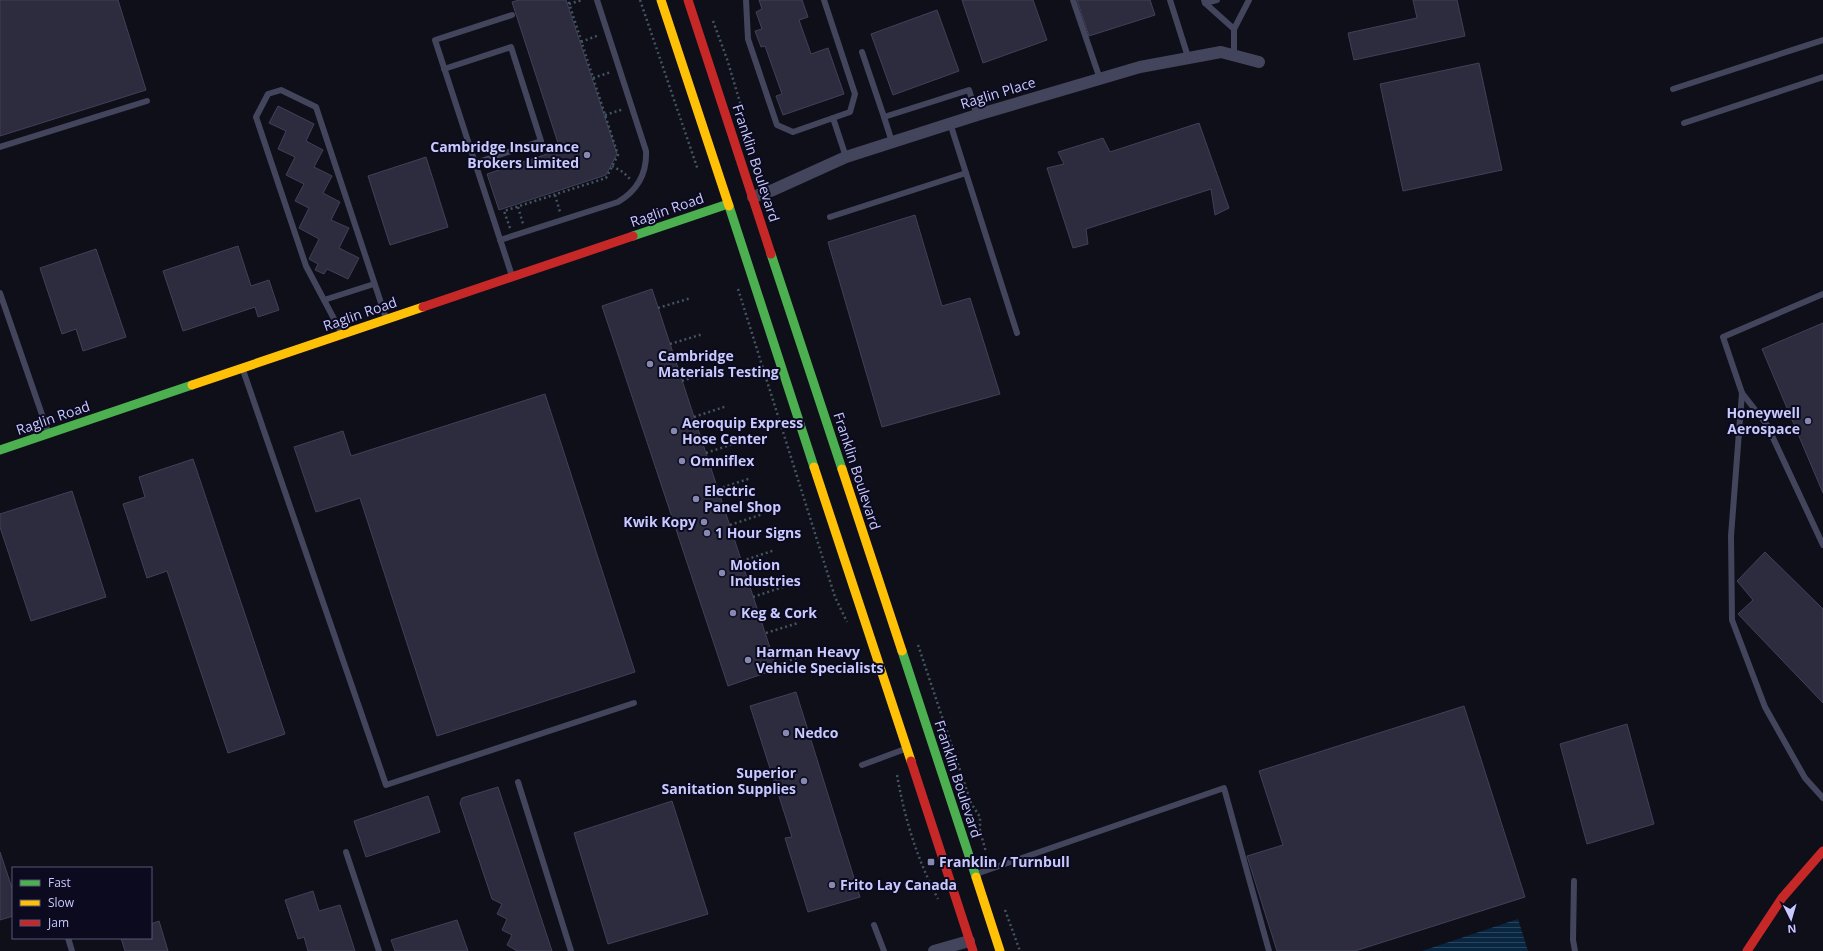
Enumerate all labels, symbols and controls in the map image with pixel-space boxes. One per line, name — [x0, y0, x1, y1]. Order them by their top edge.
street label: Raglin Place — [958, 72, 1038, 113]
street label: Franklin Boulevard — [729, 102, 784, 224]
place label: Cambridge Insurance Brokers Limited — [430, 137, 579, 172]
marker: Cambridge Insurance Brokers Limited — [582, 150, 592, 160]
street label: Raglin Road — [627, 188, 706, 231]
street label: Raglin Road — [320, 292, 399, 335]
place label: Cambridge Materials Testing — [658, 346, 779, 381]
marker: Cambridge Materials Testing — [645, 359, 655, 369]
street label: Raglin Road — [13, 396, 92, 439]
place label: Honeywell Aerospace — [1726, 403, 1800, 438]
street label: Franklin Boulevard — [830, 410, 885, 532]
place label: Aeroquip Express Hose Center — [682, 413, 803, 448]
marker: Honeywell Aerospace — [1803, 416, 1813, 426]
marker: Aeroquip Express Hose Center — [669, 426, 679, 436]
place label: Omniflex — [690, 451, 755, 470]
marker: Omniflex — [677, 456, 687, 466]
place label: Electric Panel Shop — [704, 481, 781, 516]
marker: Electric Panel Shop — [691, 494, 701, 504]
place label: Kwik Kopy — [623, 512, 696, 531]
marker: Kwik Kopy — [699, 517, 709, 527]
place label: 1 Hour Signs — [715, 523, 801, 542]
marker: 1 Hour Signs — [702, 528, 712, 538]
place label: Motion Industries — [730, 555, 801, 590]
marker: Motion Industries — [717, 568, 727, 578]
place label: Keg & Cork — [741, 603, 817, 622]
marker: Keg & Cork — [728, 608, 738, 618]
place label: Harman Heavy Vehicle Specialists — [756, 642, 884, 677]
marker: Harman Heavy Vehicle Specialists — [743, 655, 753, 665]
street label: Franklin Boulevard — [931, 718, 986, 840]
place label: Nedco — [794, 723, 839, 742]
marker: Nedco — [781, 728, 791, 738]
place label: Superior Sanitation Supplies — [662, 763, 797, 798]
marker: Superior Sanitation Supplies — [799, 776, 809, 786]
place label: Franklin / Turnbull — [939, 852, 1070, 871]
marker: Franklin / Turnbull — [926, 857, 936, 867]
legend — [12, 867, 152, 939]
text: Fast — [48, 874, 71, 891]
place label: Frito Lay Canada — [840, 875, 957, 894]
marker: Frito Lay Canada — [827, 880, 837, 890]
text: Slow — [48, 894, 75, 911]
north arrow — [1771, 899, 1811, 939]
text: Jam — [47, 914, 69, 931]
text: N — [1787, 922, 1797, 937]

